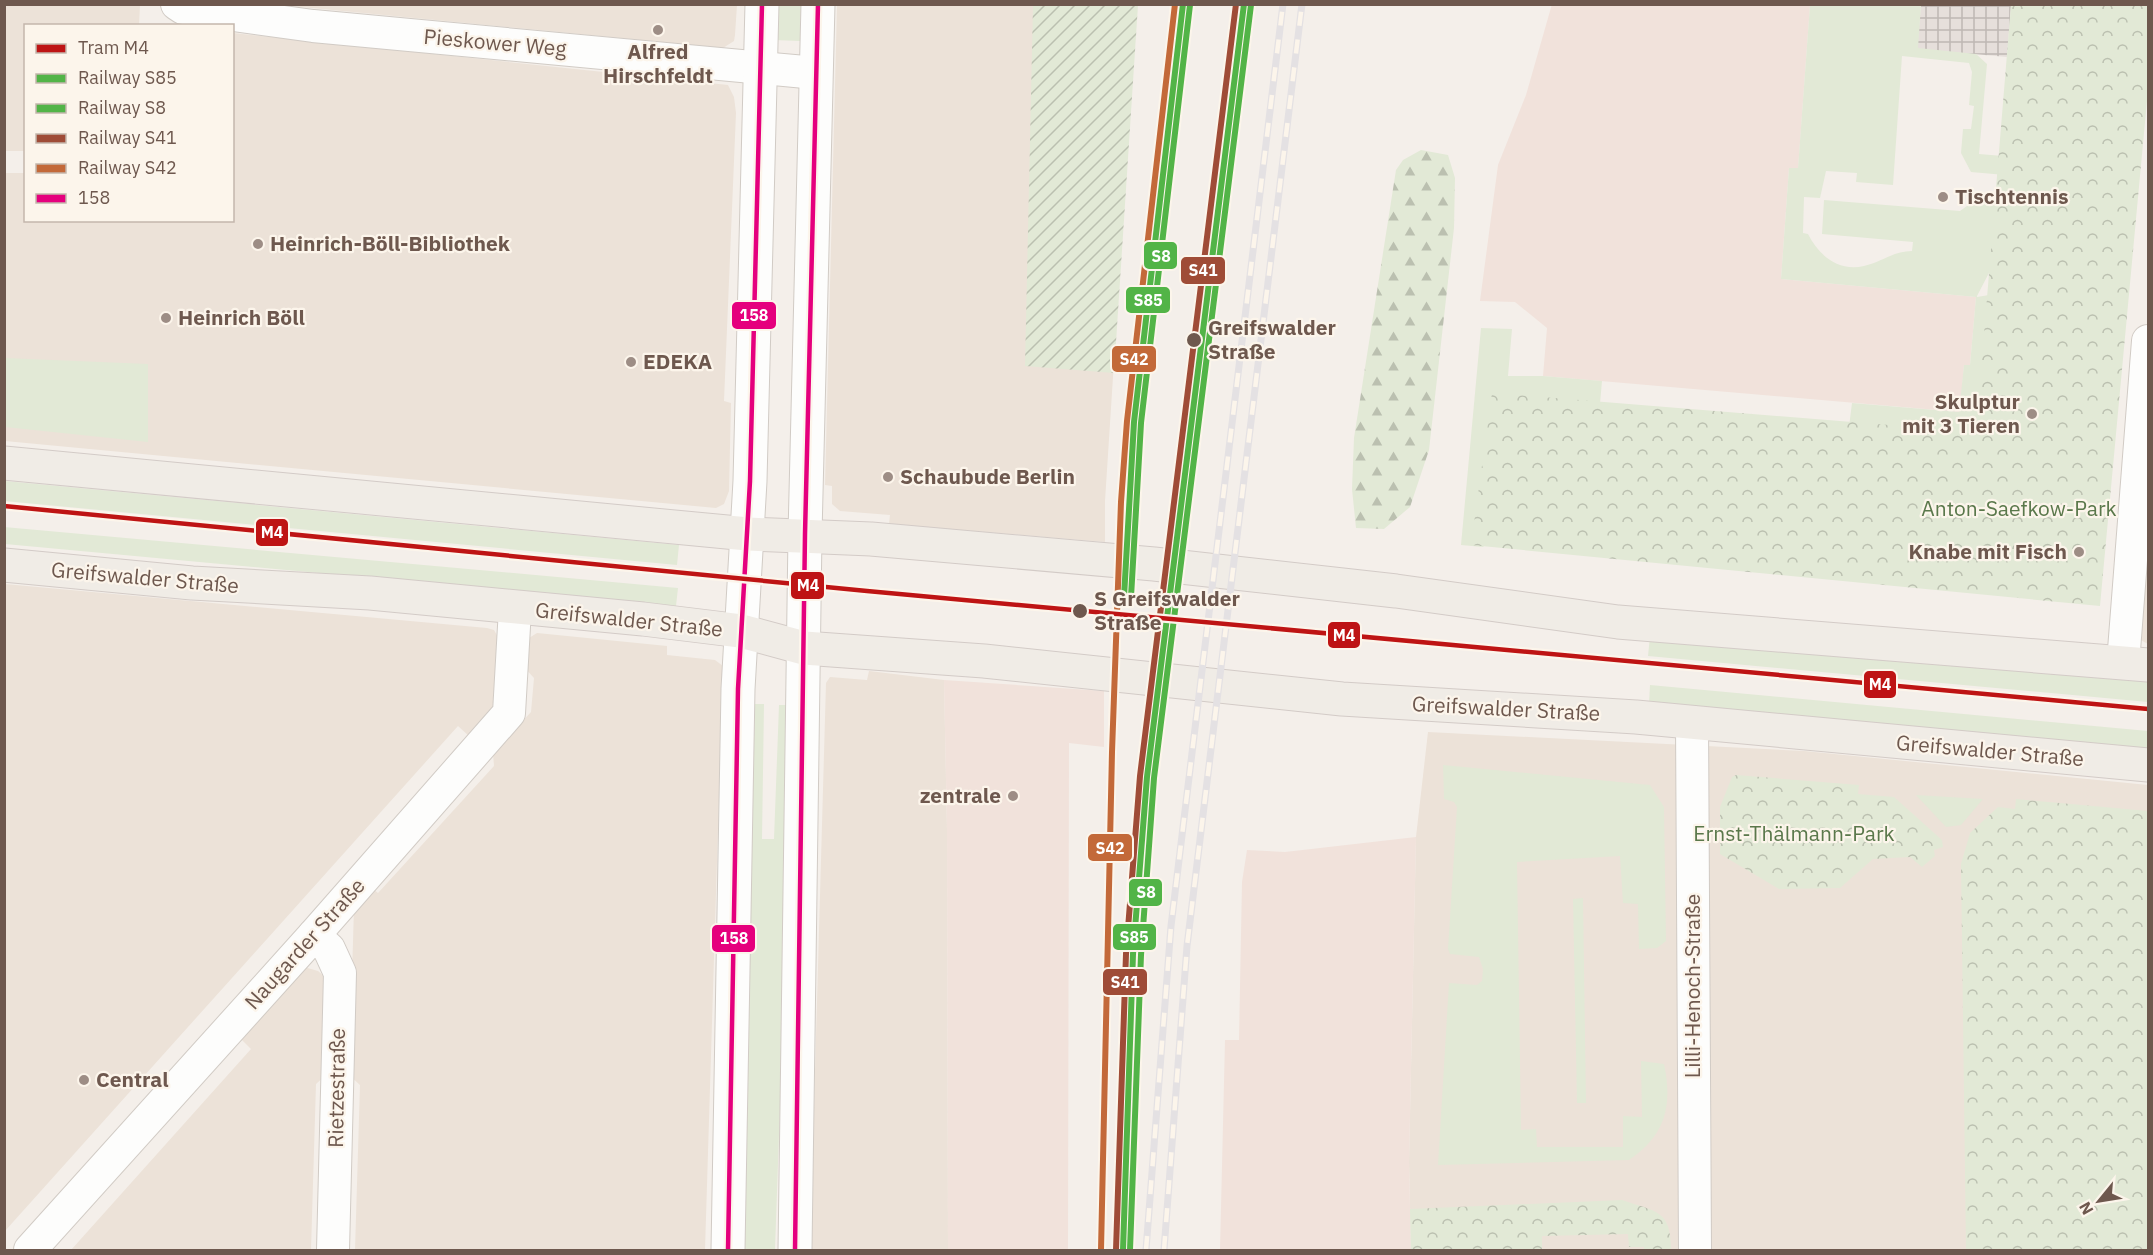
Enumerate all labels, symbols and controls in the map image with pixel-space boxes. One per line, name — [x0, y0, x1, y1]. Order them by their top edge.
street label: Pieskower Weg — [422, 22, 568, 62]
marker: Alfred Hirschfeldt — [651, 23, 665, 37]
legend — [24, 24, 234, 222]
text: Tram M4 — [78, 36, 149, 59]
place label: Alfred Hirschfeldt — [603, 37, 713, 89]
text: Railway S85 — [78, 66, 177, 89]
text: Railway S8 — [78, 96, 166, 119]
text: Railway S41 — [78, 126, 177, 149]
text: Railway S42 — [78, 156, 177, 179]
place label: Tischtennis — [1955, 182, 2069, 210]
text: 158 — [78, 186, 110, 209]
marker: Tischtennis — [1936, 190, 1950, 204]
place label: Heinrich-Böll-Bibliothek — [270, 229, 511, 257]
marker: Heinrich-Böll-Bibliothek — [251, 237, 265, 251]
line badge: S8 — [1143, 241, 1178, 270]
text: S8 — [1151, 246, 1171, 266]
line badge: S41 — [1180, 256, 1226, 285]
text: S41 — [1188, 260, 1218, 280]
line badge: S85 — [1125, 286, 1171, 314]
text: S85 — [1133, 290, 1163, 310]
line badge: 158 — [731, 301, 777, 330]
place label: Heinrich Böll — [178, 303, 305, 331]
text: 158 — [740, 305, 768, 325]
marker: Heinrich Böll — [159, 311, 173, 325]
place label: Greifswalder Straße — [1208, 313, 1336, 365]
marker: Greifswalder Straße — [1185, 331, 1203, 349]
line badge: S42 — [1111, 345, 1157, 373]
place label: EDEKA — [643, 347, 712, 375]
text: S42 — [1119, 349, 1149, 369]
marker: EDEKA — [624, 355, 638, 369]
place label: Skulptur mit 3 Tieren — [1902, 387, 2021, 439]
marker: Skulptur mit 3 Tieren — [2025, 407, 2039, 421]
place label: Schaubude Berlin — [900, 462, 1075, 490]
marker: Schaubude Berlin — [881, 470, 895, 484]
park label: Anton-Saefkow-Park — [1921, 494, 2117, 522]
line badge: M4 — [255, 518, 289, 547]
text: M4 — [261, 522, 284, 542]
place label: Knabe mit Fisch — [1909, 537, 2067, 565]
marker: Knabe mit Fisch — [2072, 545, 2086, 559]
street label: Greifswalder Straße — [50, 555, 240, 599]
line badge: M4 — [790, 571, 825, 600]
text: M4 — [797, 575, 820, 595]
place label: S Greifswalder Straße — [1094, 584, 1241, 636]
street label: Greifswalder Straße — [534, 595, 724, 643]
marker: S Greifswalder Straße — [1071, 602, 1089, 620]
line badge: M4 — [1327, 621, 1361, 649]
text: M4 — [1333, 625, 1356, 645]
line badge: M4 — [1863, 670, 1897, 699]
text: M4 — [1869, 674, 1892, 694]
street label: Greifswalder Straße — [1411, 689, 1601, 727]
street label: Greifswalder Straße — [1895, 728, 2085, 772]
place label: zentrale — [920, 781, 1001, 809]
marker: zentrale — [1006, 789, 1020, 803]
park label: Ernst-Thälmann-Park — [1693, 819, 1895, 847]
line badge: S42 — [1087, 833, 1133, 862]
text: S42 — [1095, 838, 1125, 858]
street label: Naugarder Straße — [238, 872, 371, 1015]
line badge: S8 — [1128, 878, 1163, 907]
text: S8 — [1136, 882, 1156, 902]
street label: Lilli-Henoch-Straße — [1678, 894, 1706, 1078]
line badge: S85 — [1112, 923, 1157, 951]
line badge: 158 — [711, 924, 756, 953]
text: S85 — [1119, 927, 1149, 947]
text: 158 — [720, 928, 748, 948]
line badge: S41 — [1102, 968, 1148, 996]
text: S41 — [1110, 972, 1140, 992]
street label: Rietzestraße — [321, 1028, 351, 1148]
place label: Central — [96, 1065, 169, 1093]
marker: Central — [77, 1073, 91, 1087]
north arrow — [2069, 1171, 2129, 1231]
text: N — [2074, 1198, 2098, 1219]

